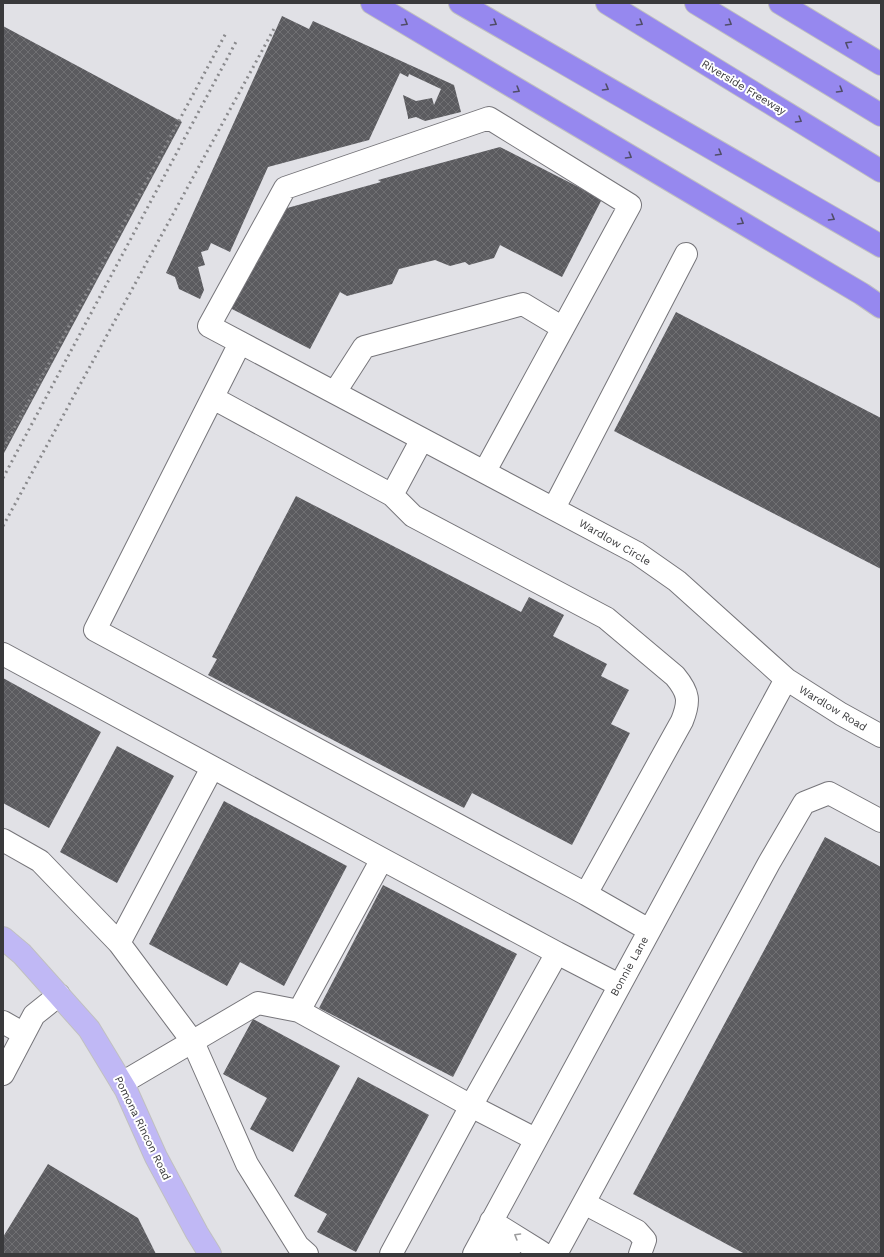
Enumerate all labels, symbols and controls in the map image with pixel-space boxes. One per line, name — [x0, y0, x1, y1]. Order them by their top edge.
one-way arrow — [401, 18, 408, 26]
one-way arrow — [490, 18, 497, 25]
one-way arrow — [636, 19, 643, 26]
one-way arrow — [725, 19, 732, 26]
one-way arrow — [845, 41, 852, 49]
street label: Riverside Freeway — [699, 57, 789, 118]
one-way arrow — [602, 83, 610, 90]
one-way arrow — [513, 85, 520, 92]
one-way arrow — [836, 86, 843, 93]
one-way arrow — [795, 116, 802, 123]
one-way arrow — [715, 148, 722, 155]
one-way arrow — [625, 151, 632, 158]
one-way arrow — [827, 213, 835, 220]
one-way arrow — [737, 217, 744, 224]
street label: Wardlow Circle — [577, 517, 653, 568]
street label: Wardlow Road — [796, 683, 869, 734]
street label: Bonnie Lane — [608, 934, 651, 998]
street label: Pomona Rincon Road — [112, 1074, 173, 1182]
one-way arrow — [514, 1234, 521, 1241]

